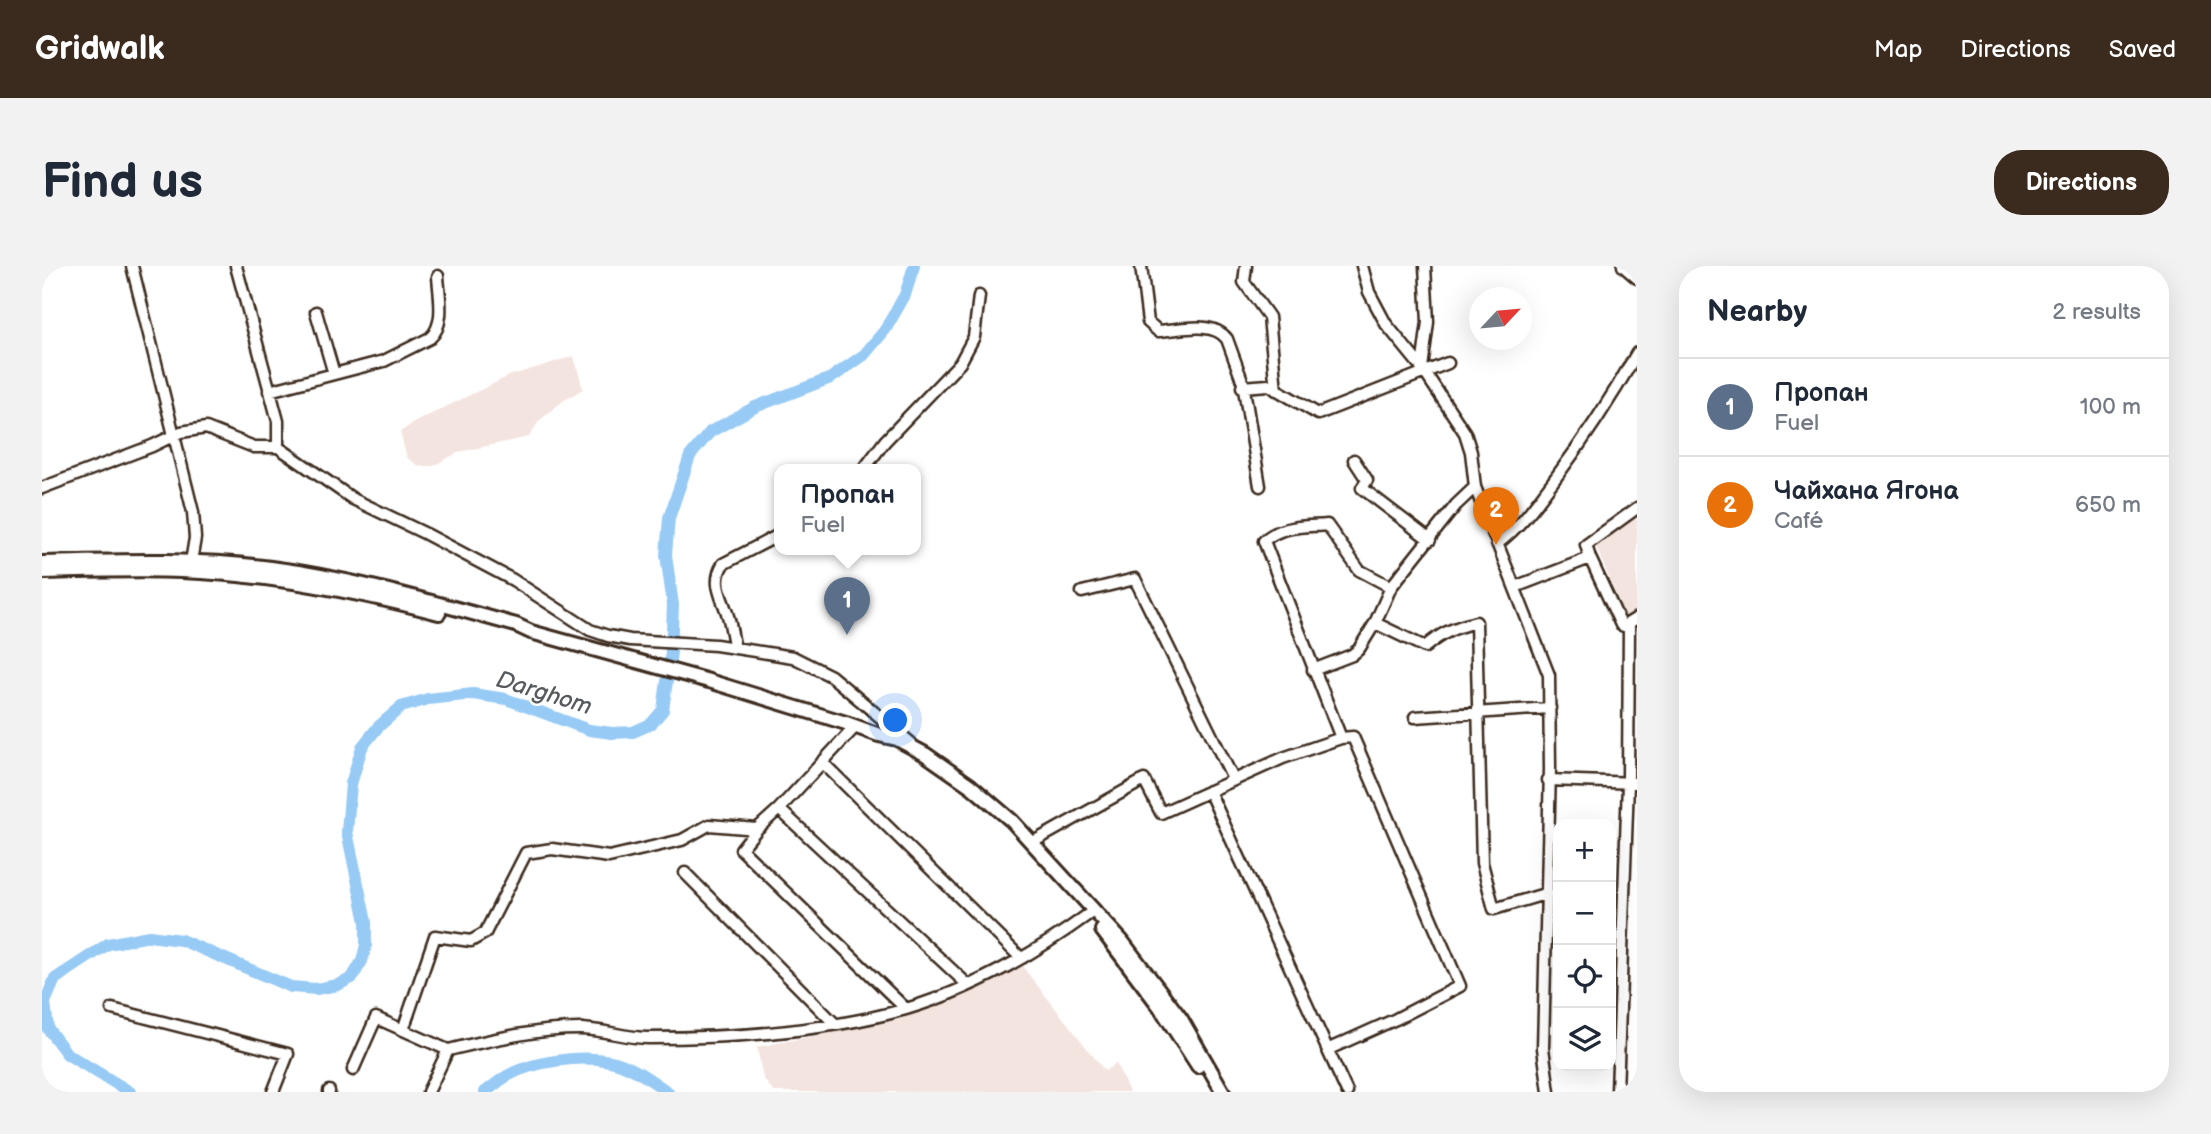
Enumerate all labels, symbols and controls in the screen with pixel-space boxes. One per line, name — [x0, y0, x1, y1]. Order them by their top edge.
text: Gridwalk — [35, 29, 165, 69]
text: Map — [1874, 35, 1922, 64]
text: Directions — [1960, 35, 2071, 64]
text: Saved — [2109, 35, 2176, 64]
button: Directions — [1994, 150, 2169, 215]
text: Find us — [42, 153, 203, 212]
north arrow — [1469, 287, 1532, 350]
text: Nearby — [1707, 294, 1807, 330]
text: 2 results — [2052, 298, 2141, 326]
text: Пропан — [1774, 378, 1869, 409]
text: 1 — [1725, 393, 1735, 421]
text: 100 m — [2080, 393, 2141, 421]
text: Fuel — [1774, 409, 1819, 437]
popup — [774, 464, 921, 555]
text: Чайхана Ягона — [1774, 476, 1959, 507]
text: Пропан — [800, 480, 895, 511]
pin: 2 — [1473, 487, 1519, 545]
text: 2 — [1723, 491, 1737, 519]
text: 650 m — [2075, 491, 2141, 519]
text: Café — [1774, 507, 1823, 535]
text: Fuel — [800, 511, 845, 539]
pin: 1 — [824, 577, 870, 635]
water label: Darghоm — [493, 665, 595, 721]
your location — [878, 703, 912, 737]
map controls — [1553, 819, 1616, 1071]
button: + — [1553, 819, 1616, 882]
button: − — [1553, 882, 1616, 945]
button: locate — [1553, 945, 1616, 1008]
button: layers — [1553, 1008, 1616, 1071]

